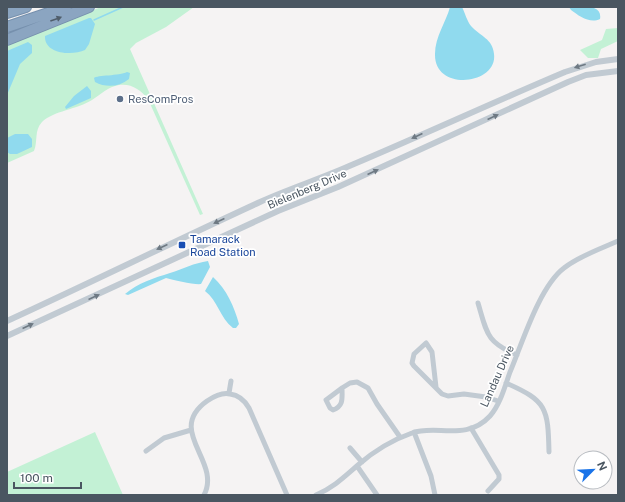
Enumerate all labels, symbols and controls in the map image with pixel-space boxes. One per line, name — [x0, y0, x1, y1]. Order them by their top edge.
one-way arrow — [50, 16, 62, 22]
one-way arrow — [574, 63, 586, 69]
place label: ResComPros — [128, 93, 194, 105]
marker: ResComPros — [115, 94, 125, 104]
one-way arrow — [487, 114, 499, 120]
one-way arrow — [411, 133, 423, 139]
street label: Bielenberg Drive — [266, 167, 348, 211]
one-way arrow — [368, 168, 380, 174]
one-way arrow — [213, 218, 225, 224]
place label: Tamarack Road Station — [190, 233, 256, 258]
marker: Tamarack Road Station — [177, 240, 187, 250]
one-way arrow — [157, 244, 168, 250]
one-way arrow — [88, 294, 100, 300]
one-way arrow — [22, 323, 34, 329]
street label: Landau Drive — [478, 343, 516, 409]
north arrow — [573, 450, 613, 490]
text: N — [595, 460, 609, 472]
scale bar — [14, 464, 81, 490]
text: 100 m — [20, 471, 53, 485]

